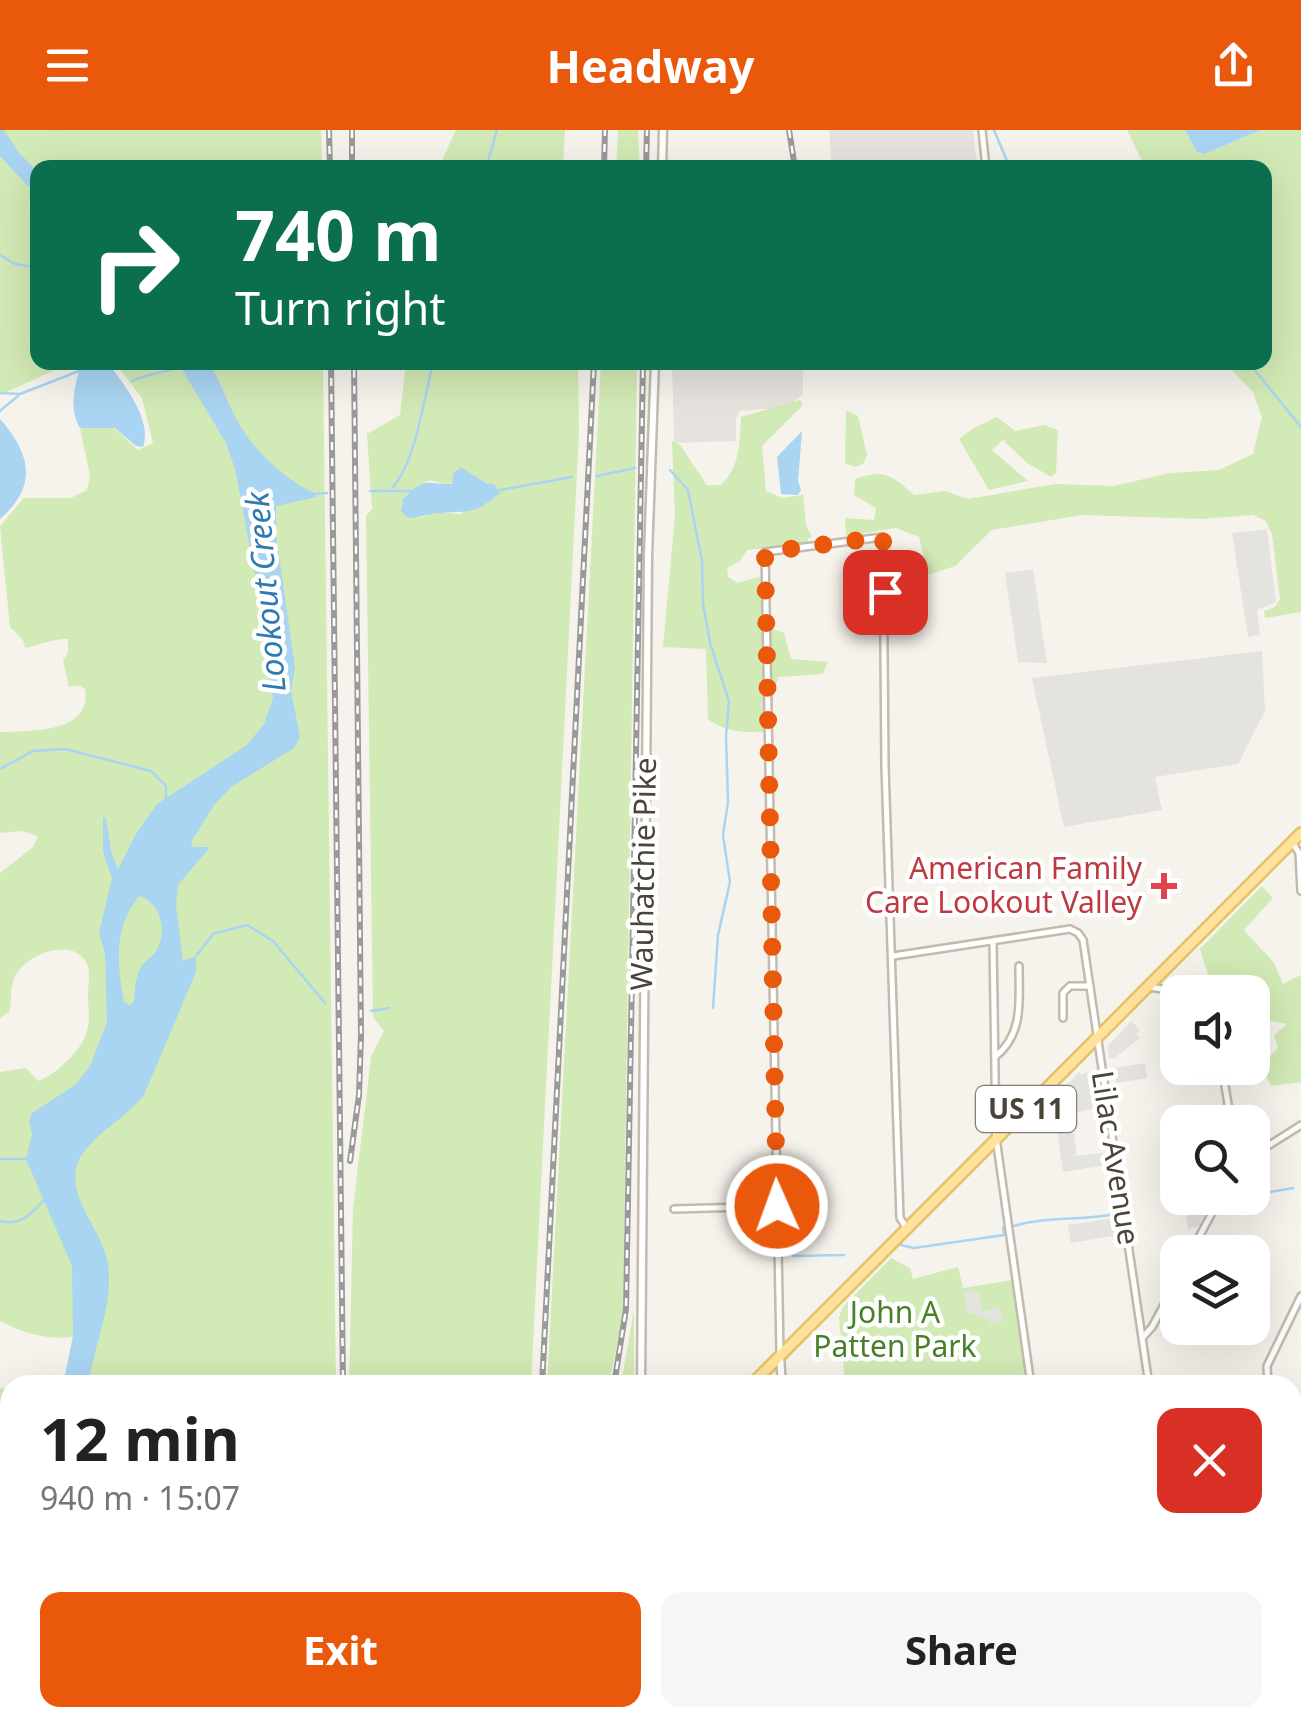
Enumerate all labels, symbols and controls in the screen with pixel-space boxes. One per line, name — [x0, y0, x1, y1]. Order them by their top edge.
text: Headway — [547, 35, 754, 96]
icon: menu — [40, 38, 95, 93]
icon: share — [1206, 38, 1261, 93]
text: 740 m — [235, 186, 442, 282]
icon: right — [70, 200, 200, 330]
text: Turn right — [235, 277, 446, 338]
water label: Lookout Creek — [234, 489, 295, 694]
pin — [843, 550, 928, 635]
icon: arrive — [858, 565, 913, 620]
street label: Wauhatchie Pike — [620, 757, 665, 991]
place label: American Family Care Lookout Valley — [865, 847, 1143, 922]
marker: American Family Care Lookout Valley — [1151, 873, 1177, 899]
map controls — [1160, 975, 1270, 1345]
button: sound — [1160, 975, 1270, 1085]
street label: Lilac Avenue — [1083, 1068, 1150, 1248]
road number: US 11 — [976, 1086, 1076, 1132]
button: search — [1160, 1105, 1270, 1215]
position arrow — [725, 1154, 829, 1258]
button: layers — [1160, 1235, 1270, 1345]
park label: John A Patten Park — [813, 1291, 977, 1366]
text: 12 min — [40, 1397, 240, 1479]
button: close — [1157, 1408, 1262, 1513]
text: 940 m · 15:07 — [40, 1476, 240, 1519]
button: Exit — [40, 1592, 641, 1707]
button: Share — [661, 1592, 1262, 1707]

